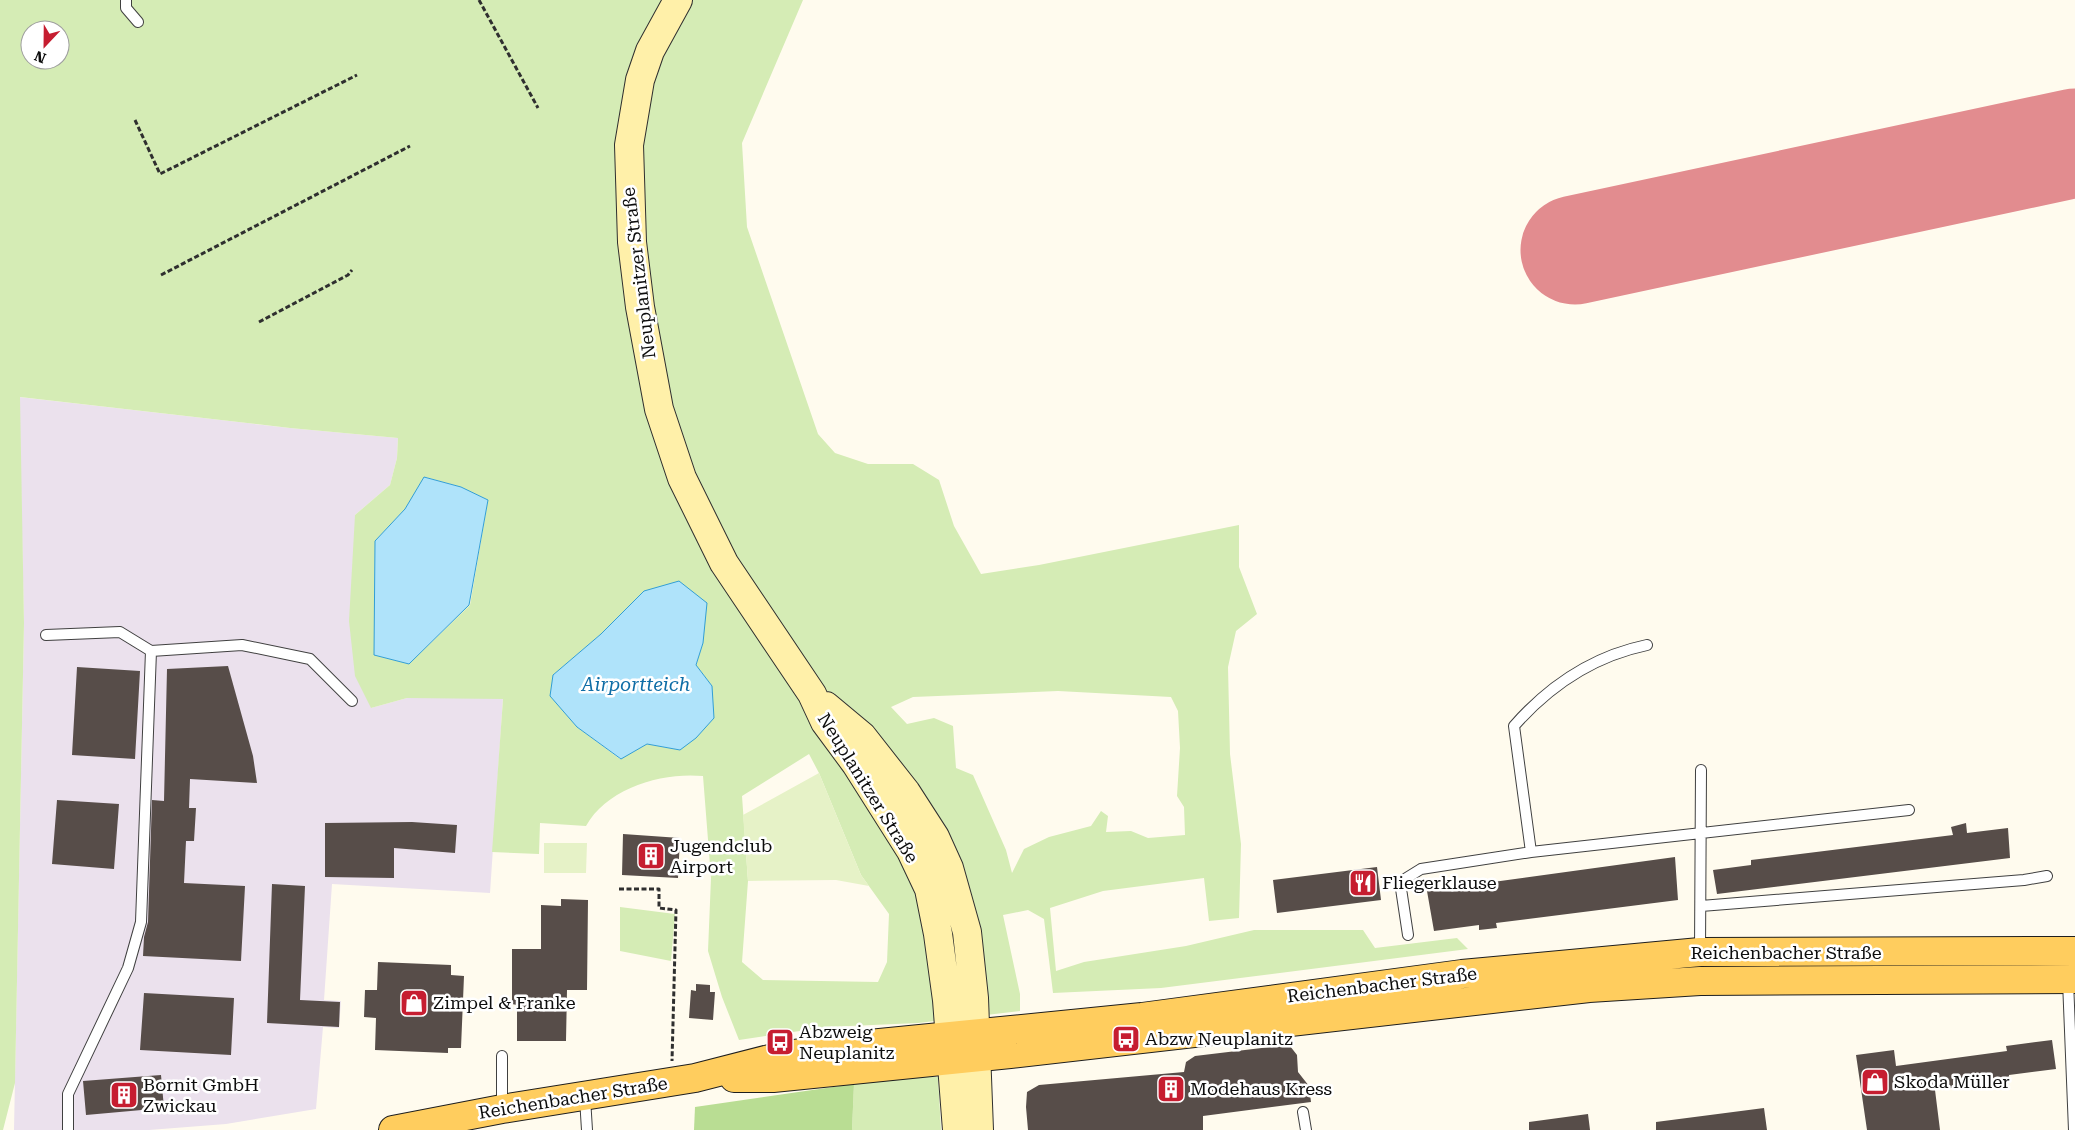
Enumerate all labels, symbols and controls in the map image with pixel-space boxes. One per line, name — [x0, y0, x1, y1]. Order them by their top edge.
north arrow — [20, 20, 70, 70]
text: N — [32, 48, 48, 66]
street label: Neuplanitzer Straße — [618, 186, 659, 360]
water label: Airportteich — [581, 673, 690, 696]
street label: Neuplanitzer Straße — [814, 709, 923, 867]
place label: Jugendclub Airport — [670, 835, 772, 877]
building icon: Jugendclub Airport — [636, 841, 666, 871]
restaurant icon: Fliegerklause — [1348, 868, 1378, 898]
place label: Fliegerklause — [1382, 872, 1497, 893]
street label: Reichenbacher Straße — [1690, 942, 1882, 963]
street label: Reichenbacher Straße — [1286, 962, 1478, 1007]
shop icon: Zimpel & Franke — [399, 988, 429, 1018]
place label: Zimpel & Franke — [433, 992, 576, 1013]
place label: Abzweig Neuplanitz — [799, 1021, 895, 1063]
bus stop icon: Abzw Neuplanitz — [1111, 1024, 1141, 1054]
bus stop icon: Abzweig Neuplanitz — [765, 1027, 795, 1057]
place label: Abzw Neuplanitz — [1145, 1028, 1293, 1049]
shop icon: Skoda Müller — [1860, 1067, 1890, 1097]
place label: Skoda Müller — [1894, 1071, 2010, 1092]
street label: Reichenbacher Straße — [477, 1072, 669, 1123]
place label: Bornit GmbH Zwickau — [143, 1074, 259, 1116]
building icon: Modehaus Kress — [1156, 1074, 1186, 1104]
place label: Modehaus Kress — [1190, 1078, 1332, 1099]
building icon: Bornit GmbH Zwickau — [109, 1080, 139, 1110]

